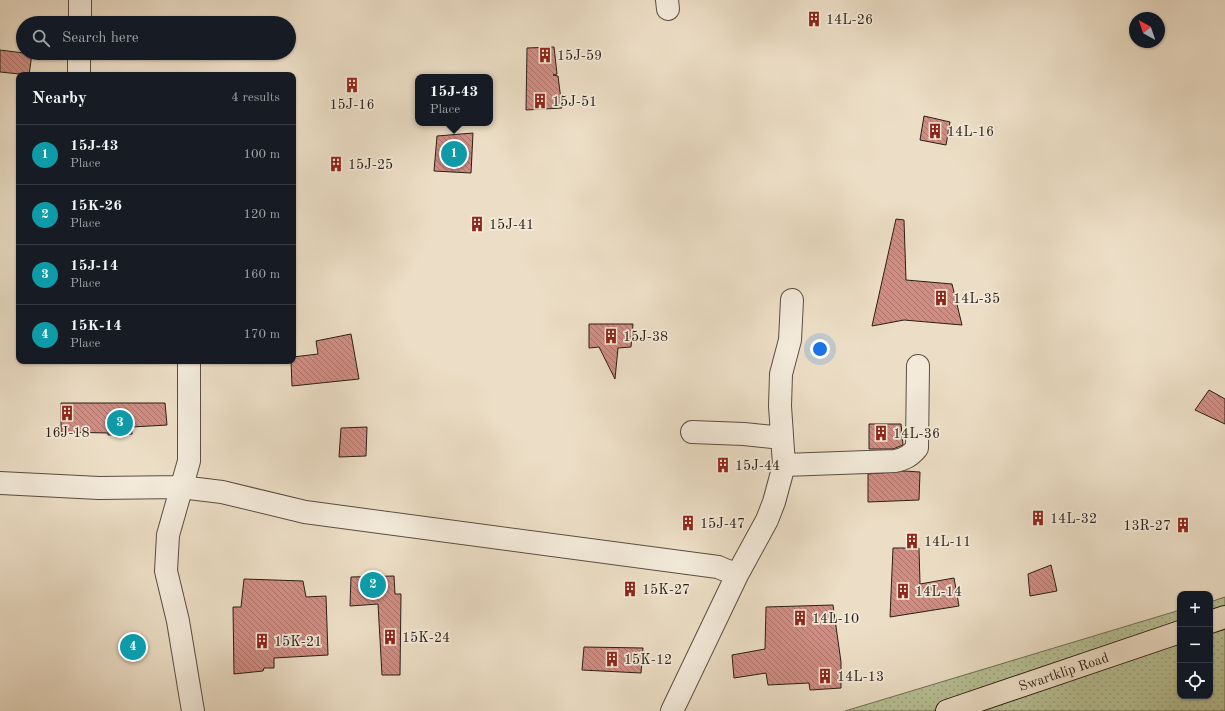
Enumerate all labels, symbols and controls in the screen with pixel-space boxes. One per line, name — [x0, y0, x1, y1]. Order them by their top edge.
building icon: 14L-26 — [805, 10, 823, 28]
north arrow — [1129, 12, 1165, 48]
place label: 14L-26 — [826, 13, 873, 27]
search box — [16, 16, 296, 60]
icon: search — [30, 27, 52, 49]
text: Search here — [62, 31, 139, 46]
building icon: 15J-59 — [536, 46, 554, 64]
place label: 15J-59 — [557, 49, 602, 63]
popup — [415, 74, 493, 126]
building icon: 15J-16 — [343, 76, 361, 94]
text: 15J-43 — [430, 85, 478, 100]
text: Nearby — [32, 90, 87, 107]
text: 4 results — [231, 91, 280, 104]
building icon: 15J-51 — [531, 92, 549, 110]
place label: 15J-51 — [552, 95, 597, 109]
place label: 15J-16 — [329, 98, 375, 112]
text: Place — [430, 103, 460, 116]
building icon: 14L-16 — [926, 122, 944, 140]
place label: 14L-16 — [947, 125, 994, 139]
text: 15J-43 — [70, 139, 118, 154]
pin: 1 — [441, 139, 467, 169]
text: 1 — [41, 148, 49, 161]
text: 100 m — [243, 148, 280, 161]
building icon: 15J-25 — [327, 155, 345, 173]
text: Place — [70, 157, 100, 170]
place label: 15J-25 — [348, 158, 393, 172]
text: 15K-26 — [70, 199, 122, 214]
text: 2 — [41, 208, 49, 221]
text: 120 m — [243, 208, 280, 221]
building icon: 15J-41 — [468, 215, 486, 233]
text: Place — [70, 217, 100, 230]
place label: 15J-41 — [489, 218, 534, 232]
text: 15J-14 — [70, 259, 118, 274]
text: 3 — [41, 268, 49, 281]
text: 160 m — [243, 268, 280, 281]
text: Place — [70, 277, 100, 290]
building icon: 14L-35 — [932, 289, 950, 307]
place label: 14L-35 — [953, 292, 1000, 306]
text: 15K-14 — [70, 319, 122, 334]
building icon: 15J-38 — [602, 327, 620, 345]
text: 4 — [41, 328, 49, 341]
text: 170 m — [243, 328, 280, 341]
place label: 15J-38 — [623, 330, 668, 344]
text: Place — [70, 337, 100, 350]
your location — [810, 339, 830, 359]
building icon: 16J-18 — [58, 404, 76, 422]
pin: 3 — [107, 408, 133, 438]
building icon: 14L-36 — [872, 424, 890, 442]
place label: 16J-18 — [44, 426, 90, 440]
place label: 14L-36 — [893, 427, 940, 441]
building icon: 15J-44 — [714, 456, 732, 474]
place label: 15J-44 — [735, 459, 780, 473]
building icon: 14L-32 — [1029, 509, 1047, 527]
place label: 14L-32 — [1050, 512, 1097, 526]
building icon: 15J-47 — [679, 514, 697, 532]
building icon: 13R-27 — [1174, 516, 1192, 534]
place label: 15J-47 — [700, 517, 745, 531]
place label: 13R-27 — [1123, 519, 1171, 533]
building icon: 14L-11 — [903, 532, 921, 550]
place label: 14L-11 — [924, 535, 971, 549]
pin: 2 — [360, 570, 386, 600]
building icon: 15K-27 — [621, 580, 639, 598]
building icon: 14L-14 — [894, 582, 912, 600]
place label: 15K-27 — [642, 583, 690, 597]
place label: 14L-14 — [915, 585, 962, 599]
map controls — [1177, 591, 1213, 699]
button: + — [1177, 591, 1213, 627]
building icon: 14L-10 — [791, 609, 809, 627]
place label: 14L-10 — [812, 612, 859, 626]
button: − — [1177, 627, 1213, 663]
building icon: 15K-24 — [381, 628, 399, 646]
place label: 15K-24 — [402, 631, 450, 645]
pin: 4 — [120, 632, 146, 662]
building icon: 15K-21 — [253, 632, 271, 650]
place label: 15K-21 — [274, 635, 322, 649]
building icon: 15K-12 — [603, 650, 621, 668]
street label: Swartklip Road — [1017, 651, 1111, 694]
place label: 15K-12 — [624, 653, 672, 667]
button: locate — [1177, 663, 1213, 699]
building icon: 14L-13 — [816, 667, 834, 685]
place label: 14L-13 — [837, 670, 884, 684]

